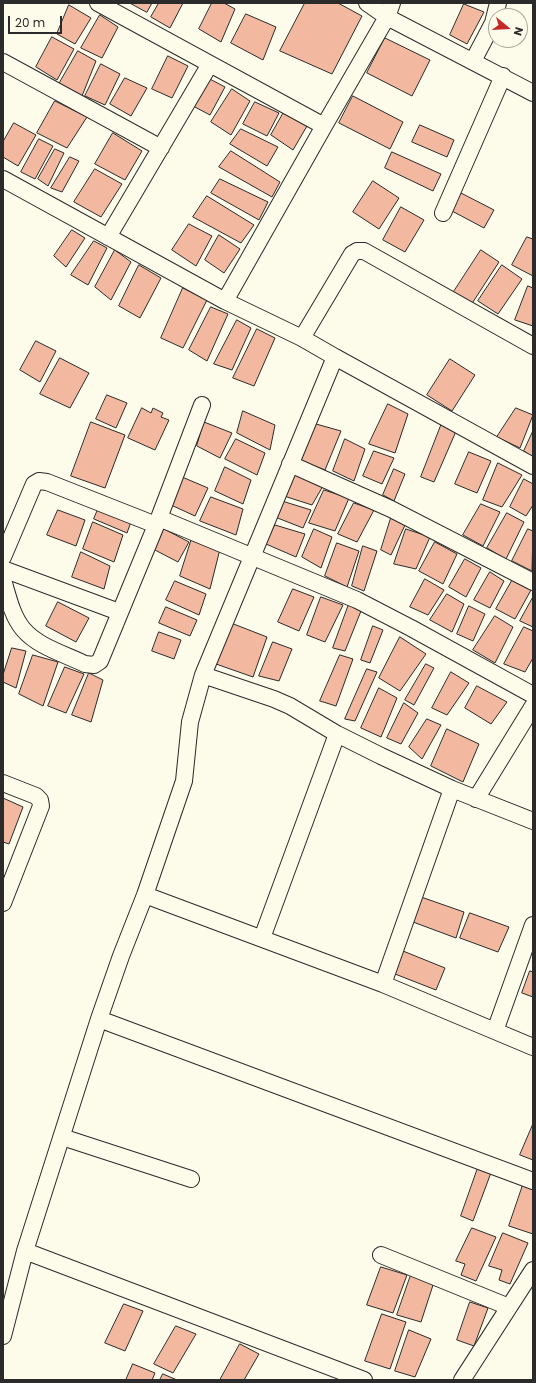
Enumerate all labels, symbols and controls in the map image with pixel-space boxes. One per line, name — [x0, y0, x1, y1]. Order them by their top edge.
scale bar — [10, 8, 64, 34]
north arrow — [488, 8, 528, 48]
text: 20 m — [15, 14, 45, 31]
text: N — [510, 25, 527, 38]

